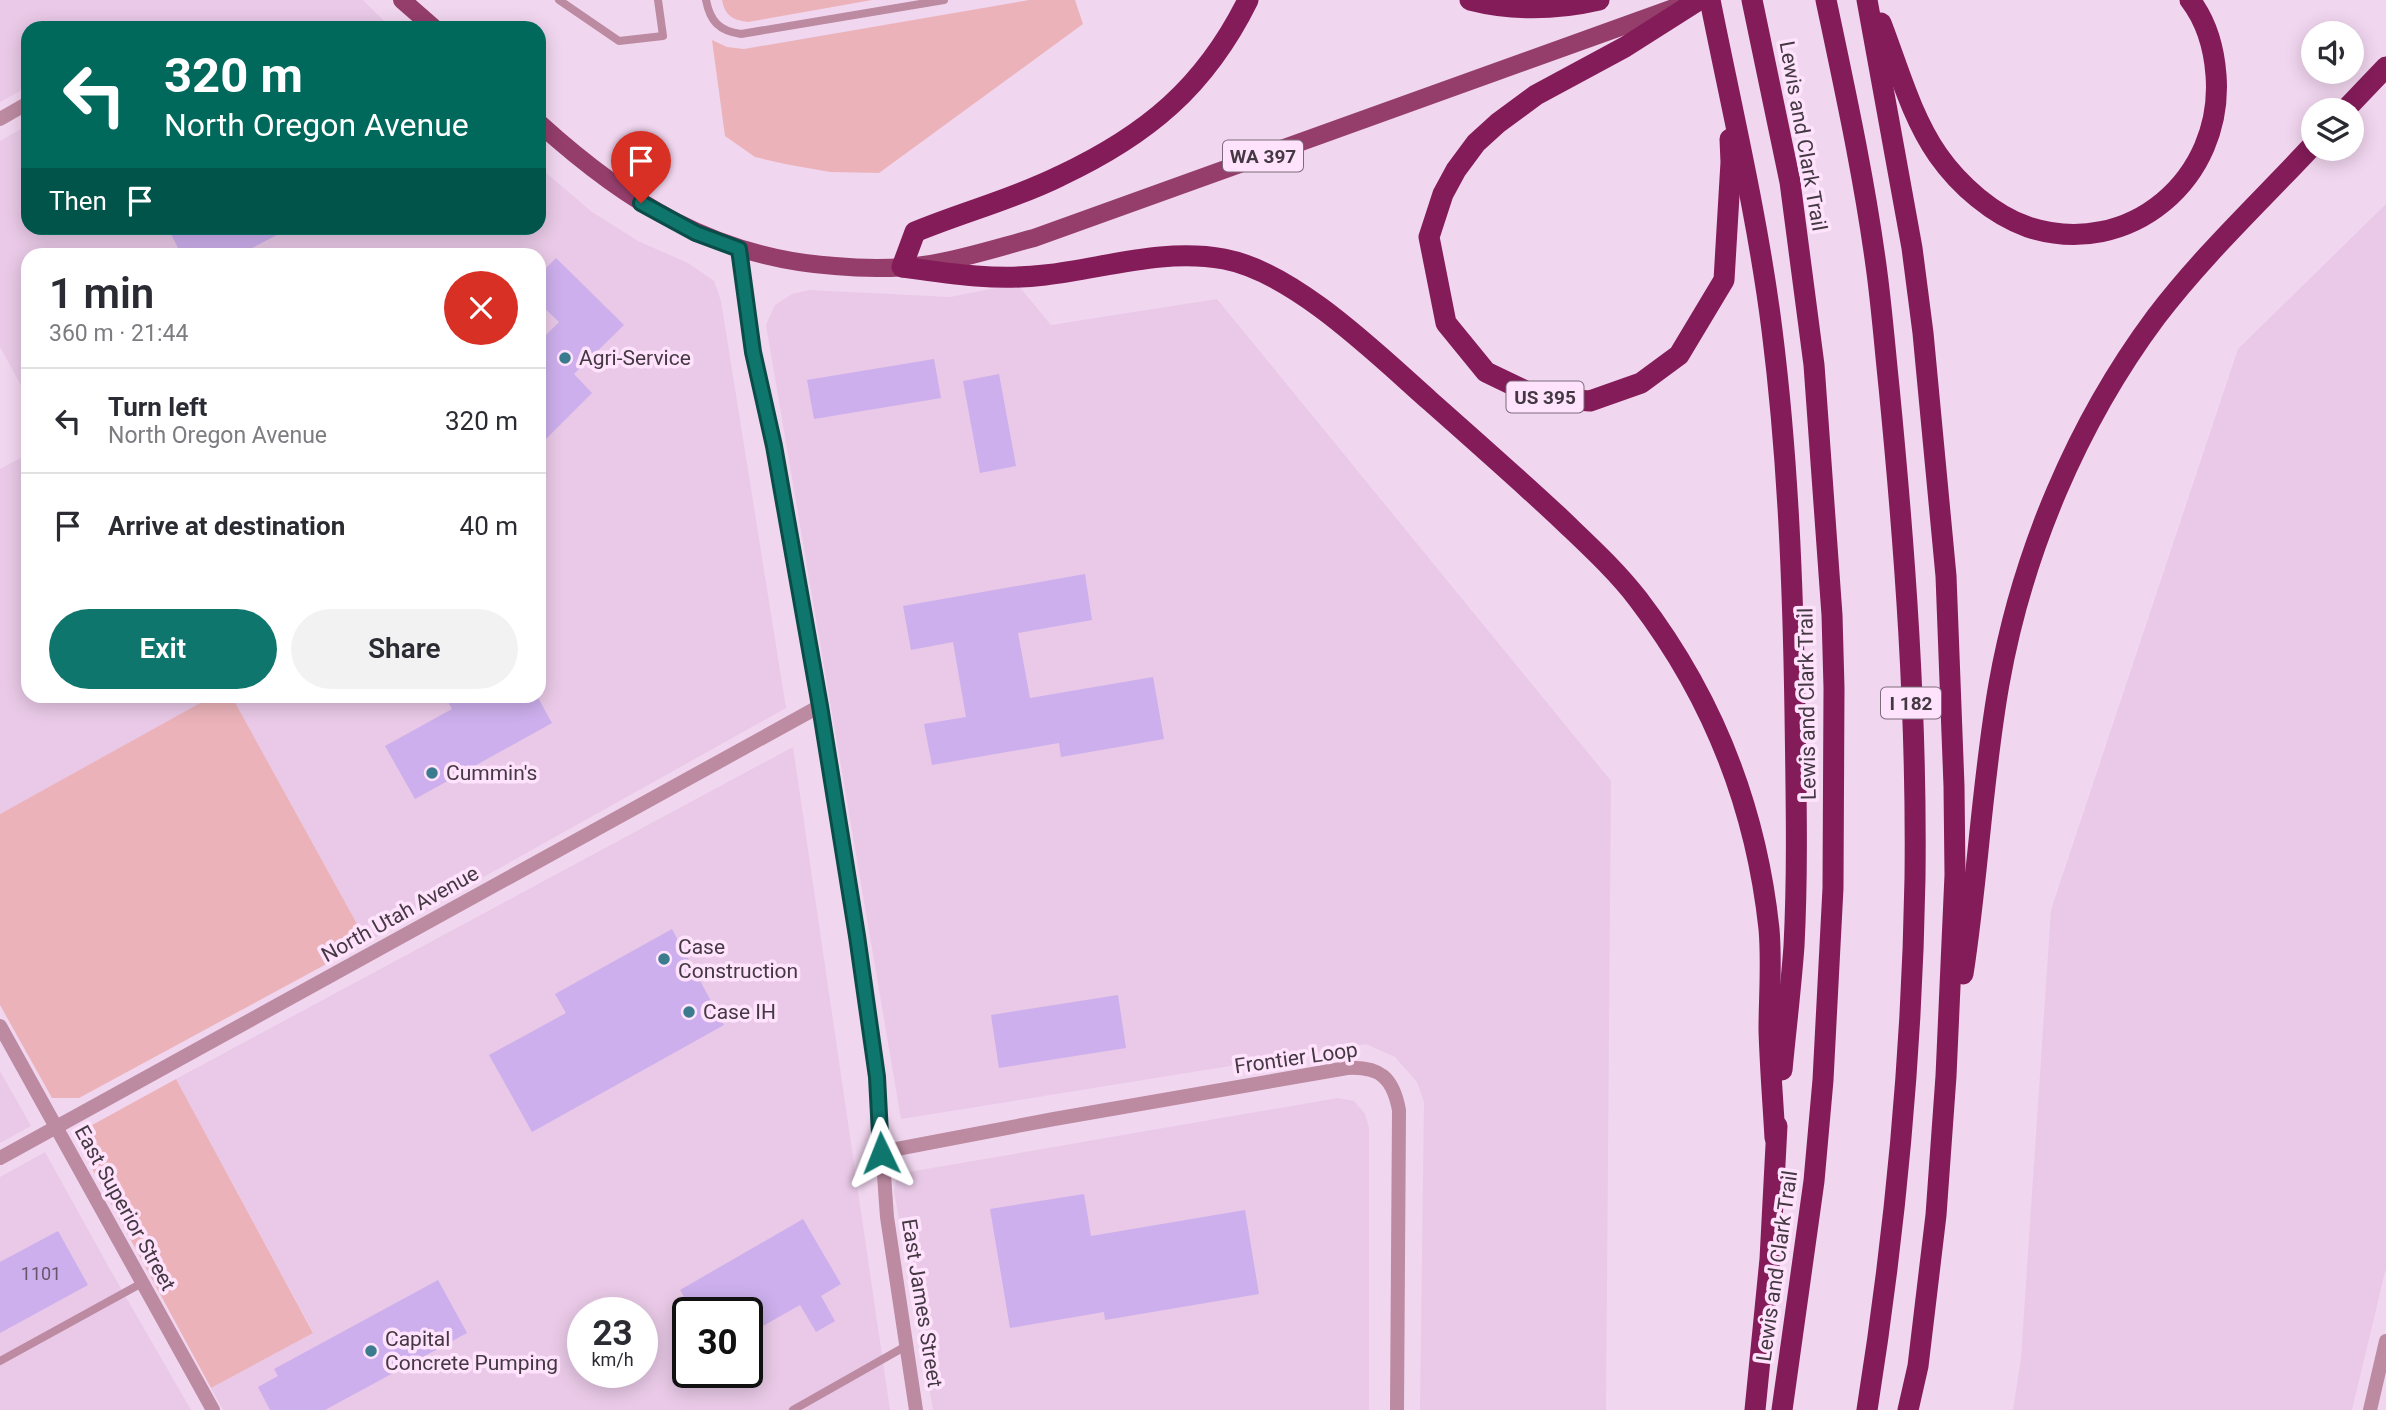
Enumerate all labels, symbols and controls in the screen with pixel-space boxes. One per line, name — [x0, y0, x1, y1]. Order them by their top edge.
map controls — [2301, 21, 2364, 161]
button: sound — [2301, 21, 2364, 84]
street label: Lewis and Clark Trail — [1774, 39, 1832, 233]
text: 320 m — [164, 47, 303, 104]
icon: left — [49, 49, 140, 140]
button: layers — [2301, 98, 2364, 161]
text: North Oregon Avenue — [164, 106, 469, 144]
pin — [611, 131, 671, 203]
road number: WA 397 — [1223, 140, 1303, 172]
icon: arrive — [622, 142, 660, 180]
icon: arrive — [121, 182, 159, 220]
text: Then — [49, 186, 107, 216]
text: 1 min — [49, 269, 154, 318]
button: close — [444, 271, 518, 345]
text: 360 m · 21:44 — [49, 320, 188, 347]
place label: Agri-Service — [579, 346, 691, 370]
marker: Agri-Service — [557, 350, 573, 366]
road number: US 395 — [1506, 382, 1584, 412]
text: Turn left — [108, 392, 207, 422]
icon: left — [49, 402, 87, 440]
text: 320 m — [445, 406, 518, 436]
text: North Oregon Avenue — [108, 422, 327, 449]
icon: arrive — [49, 507, 87, 545]
text: Arrive at destination — [108, 511, 345, 541]
text: 40 m — [460, 511, 518, 541]
street label: Lewis and Clark Trail — [1793, 608, 1821, 800]
button: Exit — [49, 609, 277, 689]
button: Share — [291, 609, 518, 689]
road number: I 182 — [1881, 688, 1941, 718]
place label: Cummin's — [446, 761, 537, 785]
marker: Cummin's — [424, 765, 440, 781]
street label: North Utah Avenue — [317, 861, 483, 967]
place label: Case Construction — [678, 935, 798, 983]
marker: Case Construction — [656, 951, 672, 967]
place label: Case IH — [703, 1000, 776, 1024]
marker: Case IH — [681, 1004, 697, 1020]
street label: Frontier Loop — [1233, 1037, 1359, 1079]
position arrow — [844, 1116, 918, 1190]
street label: East Superior Street — [70, 1121, 180, 1295]
street label: Lewis and Clark Trail — [1752, 1169, 1802, 1363]
street label: East James Street — [897, 1217, 947, 1389]
house number: 1101 — [21, 1263, 61, 1284]
speed limit sign: 30 — [672, 1297, 763, 1388]
text: 23 — [592, 1313, 633, 1354]
place label: Capital Concrete Pumping — [385, 1327, 558, 1375]
marker: Capital Concrete Pumping — [363, 1343, 379, 1359]
text: km/h — [591, 1349, 634, 1370]

